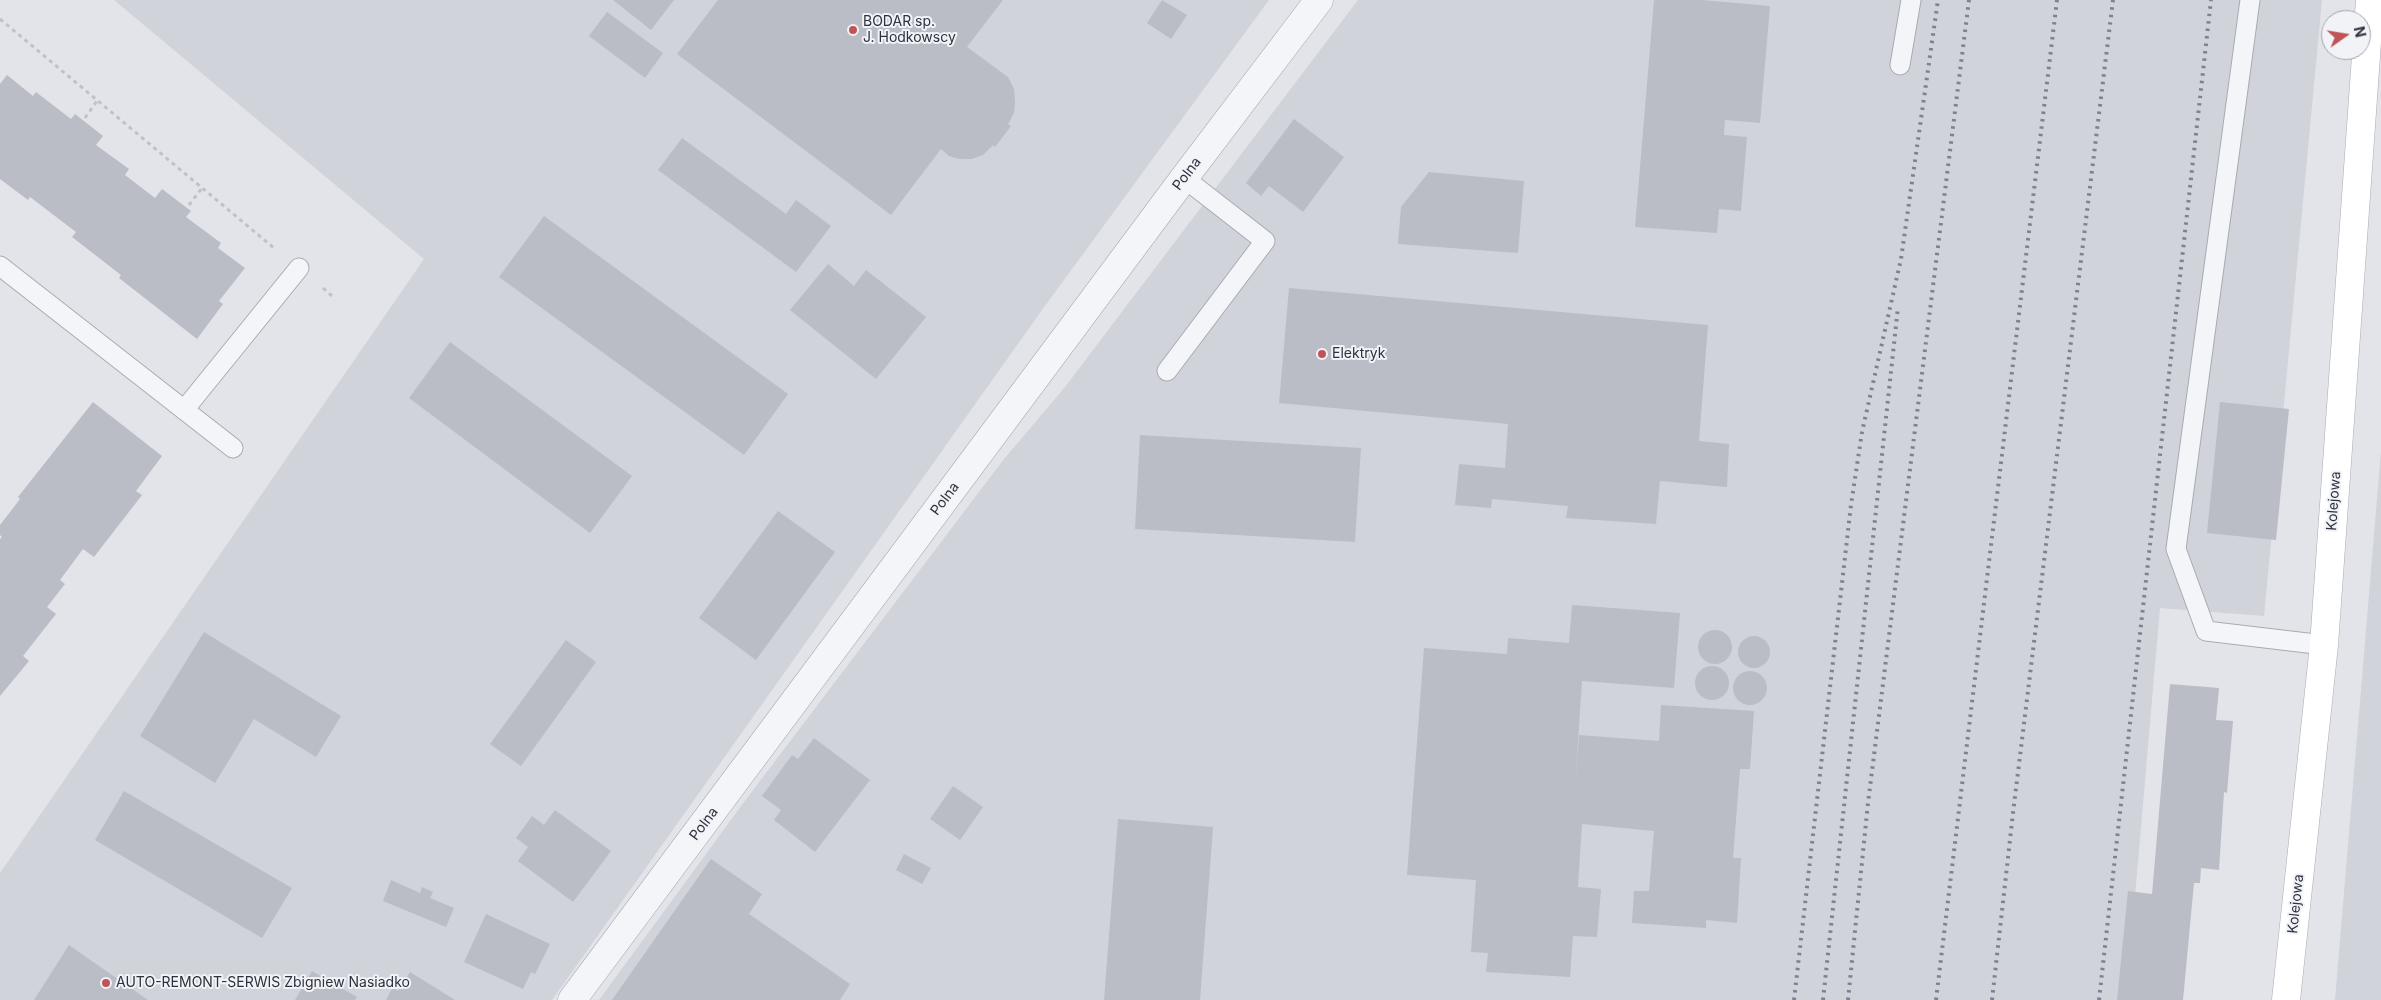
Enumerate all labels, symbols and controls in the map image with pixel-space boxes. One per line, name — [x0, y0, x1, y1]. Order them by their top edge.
north arrow — [2321, 10, 2371, 60]
place label: BODAR sp. J. Hodkowscy — [863, 14, 956, 46]
marker: BODAR sp. J. Hodkowscy — [847, 24, 859, 36]
text: N — [2351, 25, 2370, 39]
street label: Polna — [1169, 154, 1205, 194]
place label: Elektryk — [1332, 346, 1385, 362]
marker: Elektryk — [1316, 348, 1328, 360]
street label: Kolejowa — [2324, 471, 2344, 531]
street label: Polna — [927, 479, 963, 519]
street label: Polna — [686, 804, 722, 844]
street label: Kolejowa — [2285, 873, 2307, 935]
place label: AUTO-REMONT-SERWIS Zbigniew Nasiadko — [116, 975, 410, 991]
marker: AUTO-REMONT-SERWIS Zbigniew Nasiadko — [100, 977, 112, 989]

